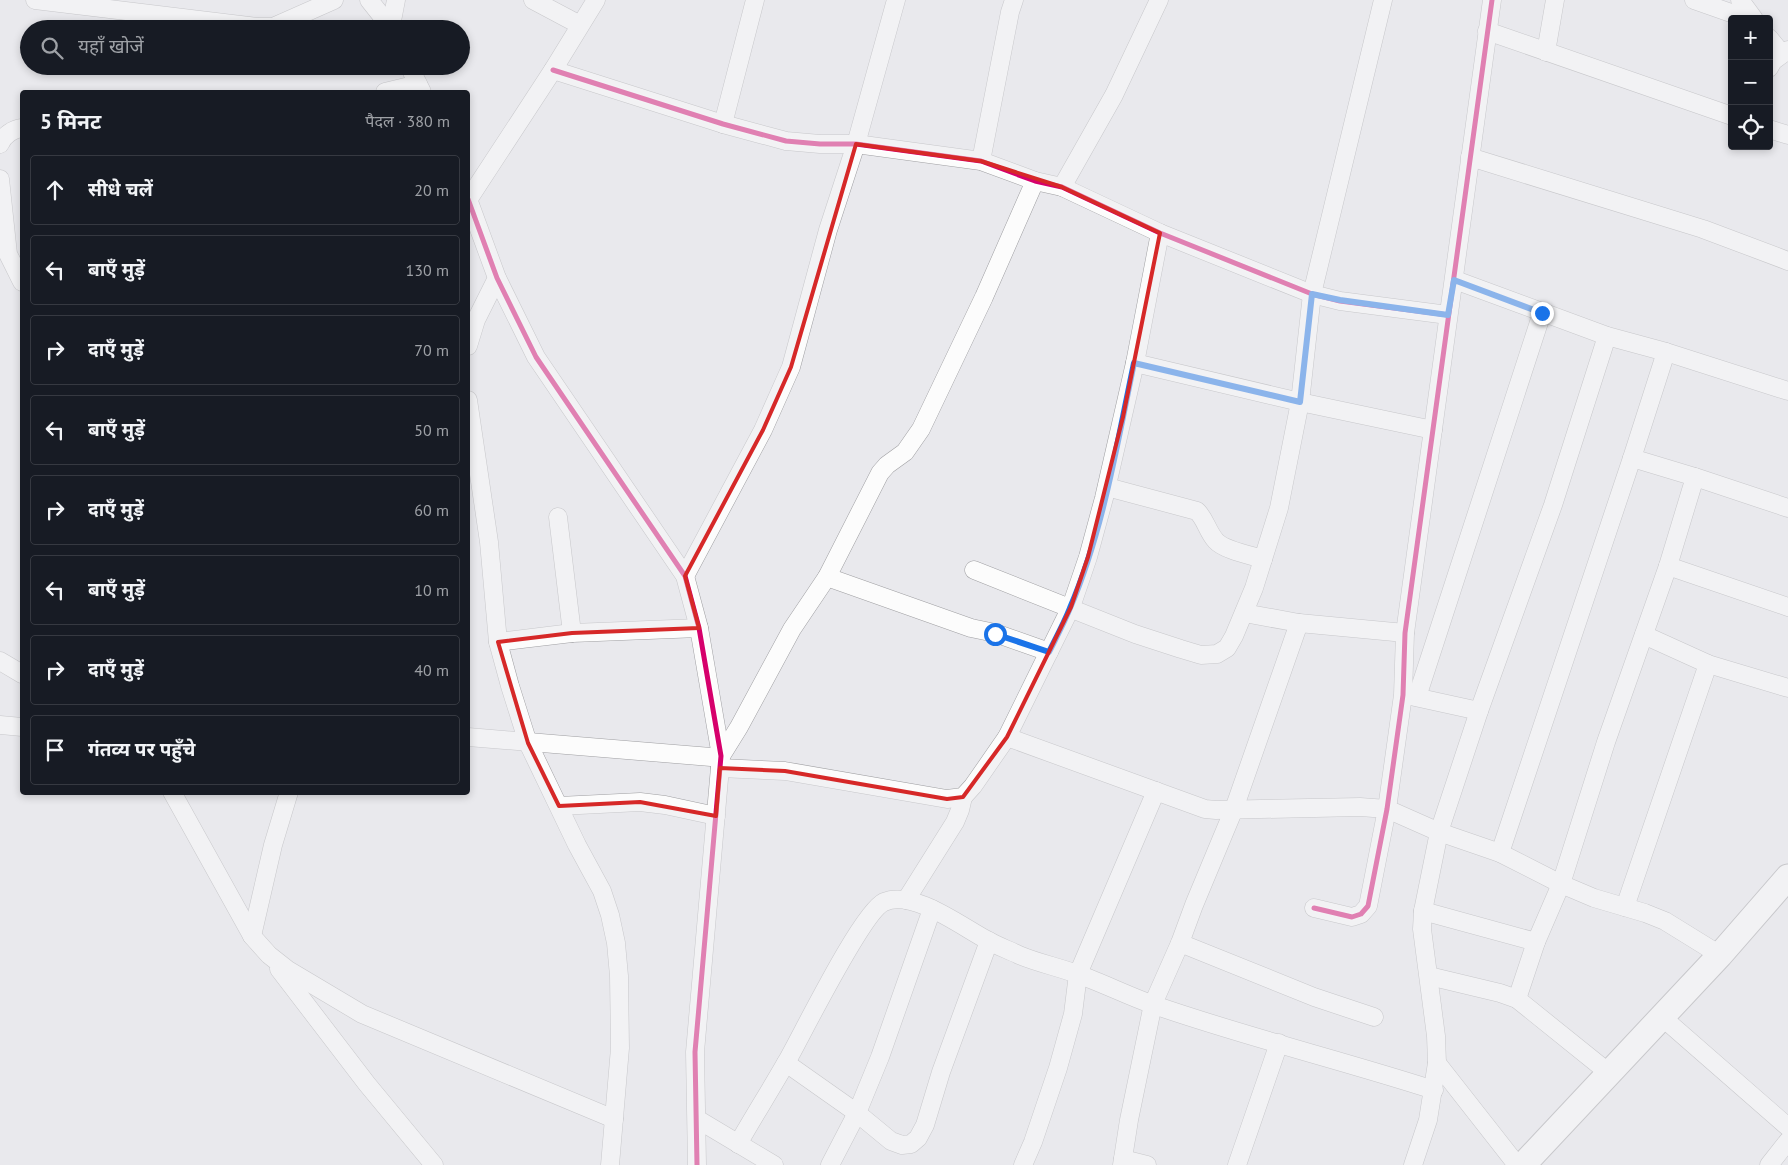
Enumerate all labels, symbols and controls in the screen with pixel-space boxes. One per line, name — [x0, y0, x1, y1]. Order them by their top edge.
map controls — [1728, 15, 1773, 150]
button: + — [1728, 15, 1773, 60]
search box — [20, 20, 470, 75]
icon: search — [38, 34, 66, 62]
text: यहाँ खोजें — [78, 34, 144, 58]
button: − — [1728, 60, 1773, 105]
button: locate — [1728, 105, 1773, 150]
text: 5 मिनट — [40, 108, 101, 135]
text: पैदल · 380 m — [365, 111, 450, 131]
icon: ahead — [41, 176, 69, 204]
text: सीधे चलें — [88, 177, 153, 201]
text: 20 m — [414, 180, 449, 200]
icon: left — [41, 256, 69, 284]
text: बाएँ मुड़ें — [88, 257, 145, 281]
text: 130 m — [406, 260, 449, 280]
route end — [1531, 302, 1554, 325]
icon: right — [41, 336, 69, 364]
text: दाएँ मुड़ें — [88, 337, 144, 361]
text: 70 m — [414, 340, 449, 360]
icon: left — [41, 416, 69, 444]
text: बाएँ मुड़ें — [88, 417, 145, 441]
text: 50 m — [414, 420, 449, 440]
icon: right — [41, 496, 69, 524]
text: दाएँ मुड़ें — [88, 497, 144, 521]
text: 60 m — [414, 500, 449, 520]
icon: left — [41, 576, 69, 604]
text: बाएँ मुड़ें — [88, 577, 145, 601]
text: 10 m — [414, 580, 449, 600]
route start — [984, 623, 1007, 646]
icon: right — [41, 656, 69, 684]
text: दाएँ मुड़ें — [88, 657, 144, 681]
text: 40 m — [414, 660, 449, 680]
icon: arrive — [41, 736, 69, 764]
text: गंतव्य पर पहुँचे — [88, 737, 195, 761]

